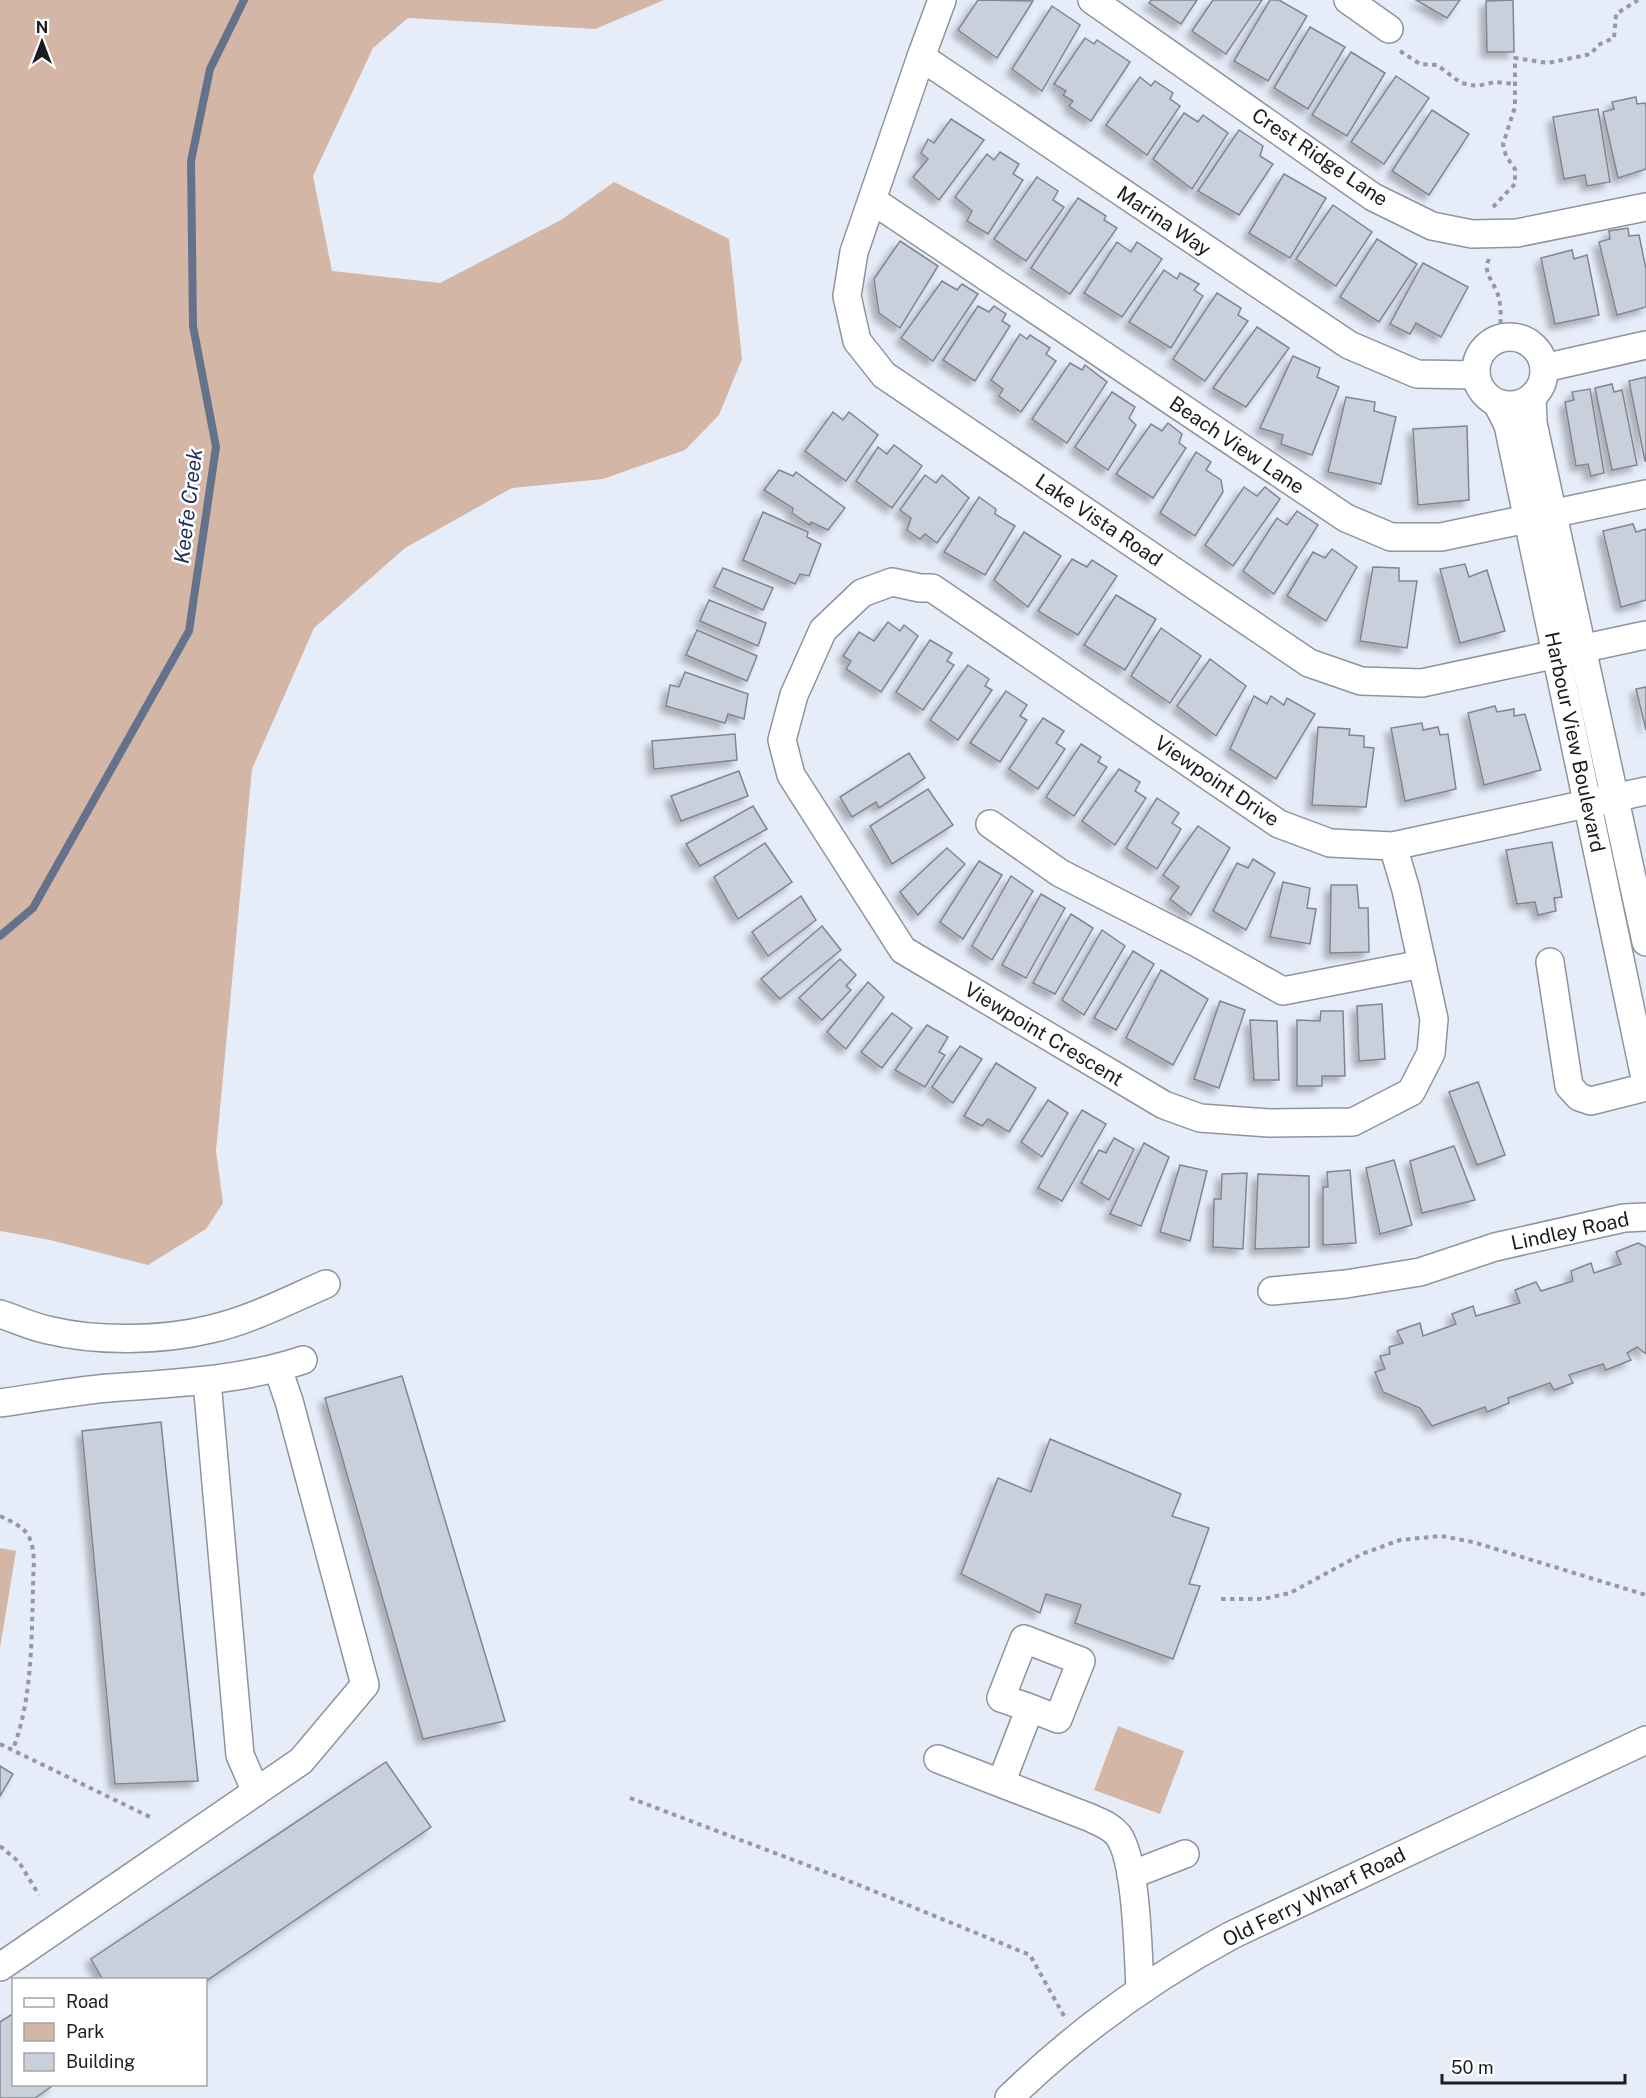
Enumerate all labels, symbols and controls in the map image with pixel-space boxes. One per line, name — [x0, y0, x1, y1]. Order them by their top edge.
north arrow — [12, 12, 72, 72]
text: N — [36, 18, 48, 37]
street label: Crest Ridge Lane — [1247, 103, 1393, 211]
street label: Marina Way — [1112, 181, 1216, 261]
street label: Beach View Lane — [1165, 391, 1309, 499]
water label: Keefe Creek — [169, 446, 208, 565]
street label: Lake Vista Road — [1031, 469, 1167, 571]
street label: Harbour View Boulevard — [1540, 629, 1610, 855]
street label: Viewpoint Drive — [1150, 730, 1284, 832]
street label: Viewpoint Crescent — [960, 977, 1128, 1091]
street label: Lindley Road — [1509, 1207, 1631, 1255]
street label: Old Ferry Wharf Road — [1219, 1842, 1409, 1952]
legend — [12, 1978, 207, 2086]
text: Road — [66, 1991, 109, 2012]
text: Park — [66, 2021, 104, 2042]
scale bar — [1442, 2047, 1625, 2085]
text: Building — [66, 2051, 135, 2072]
text: 50 m — [1451, 2057, 1494, 2078]

